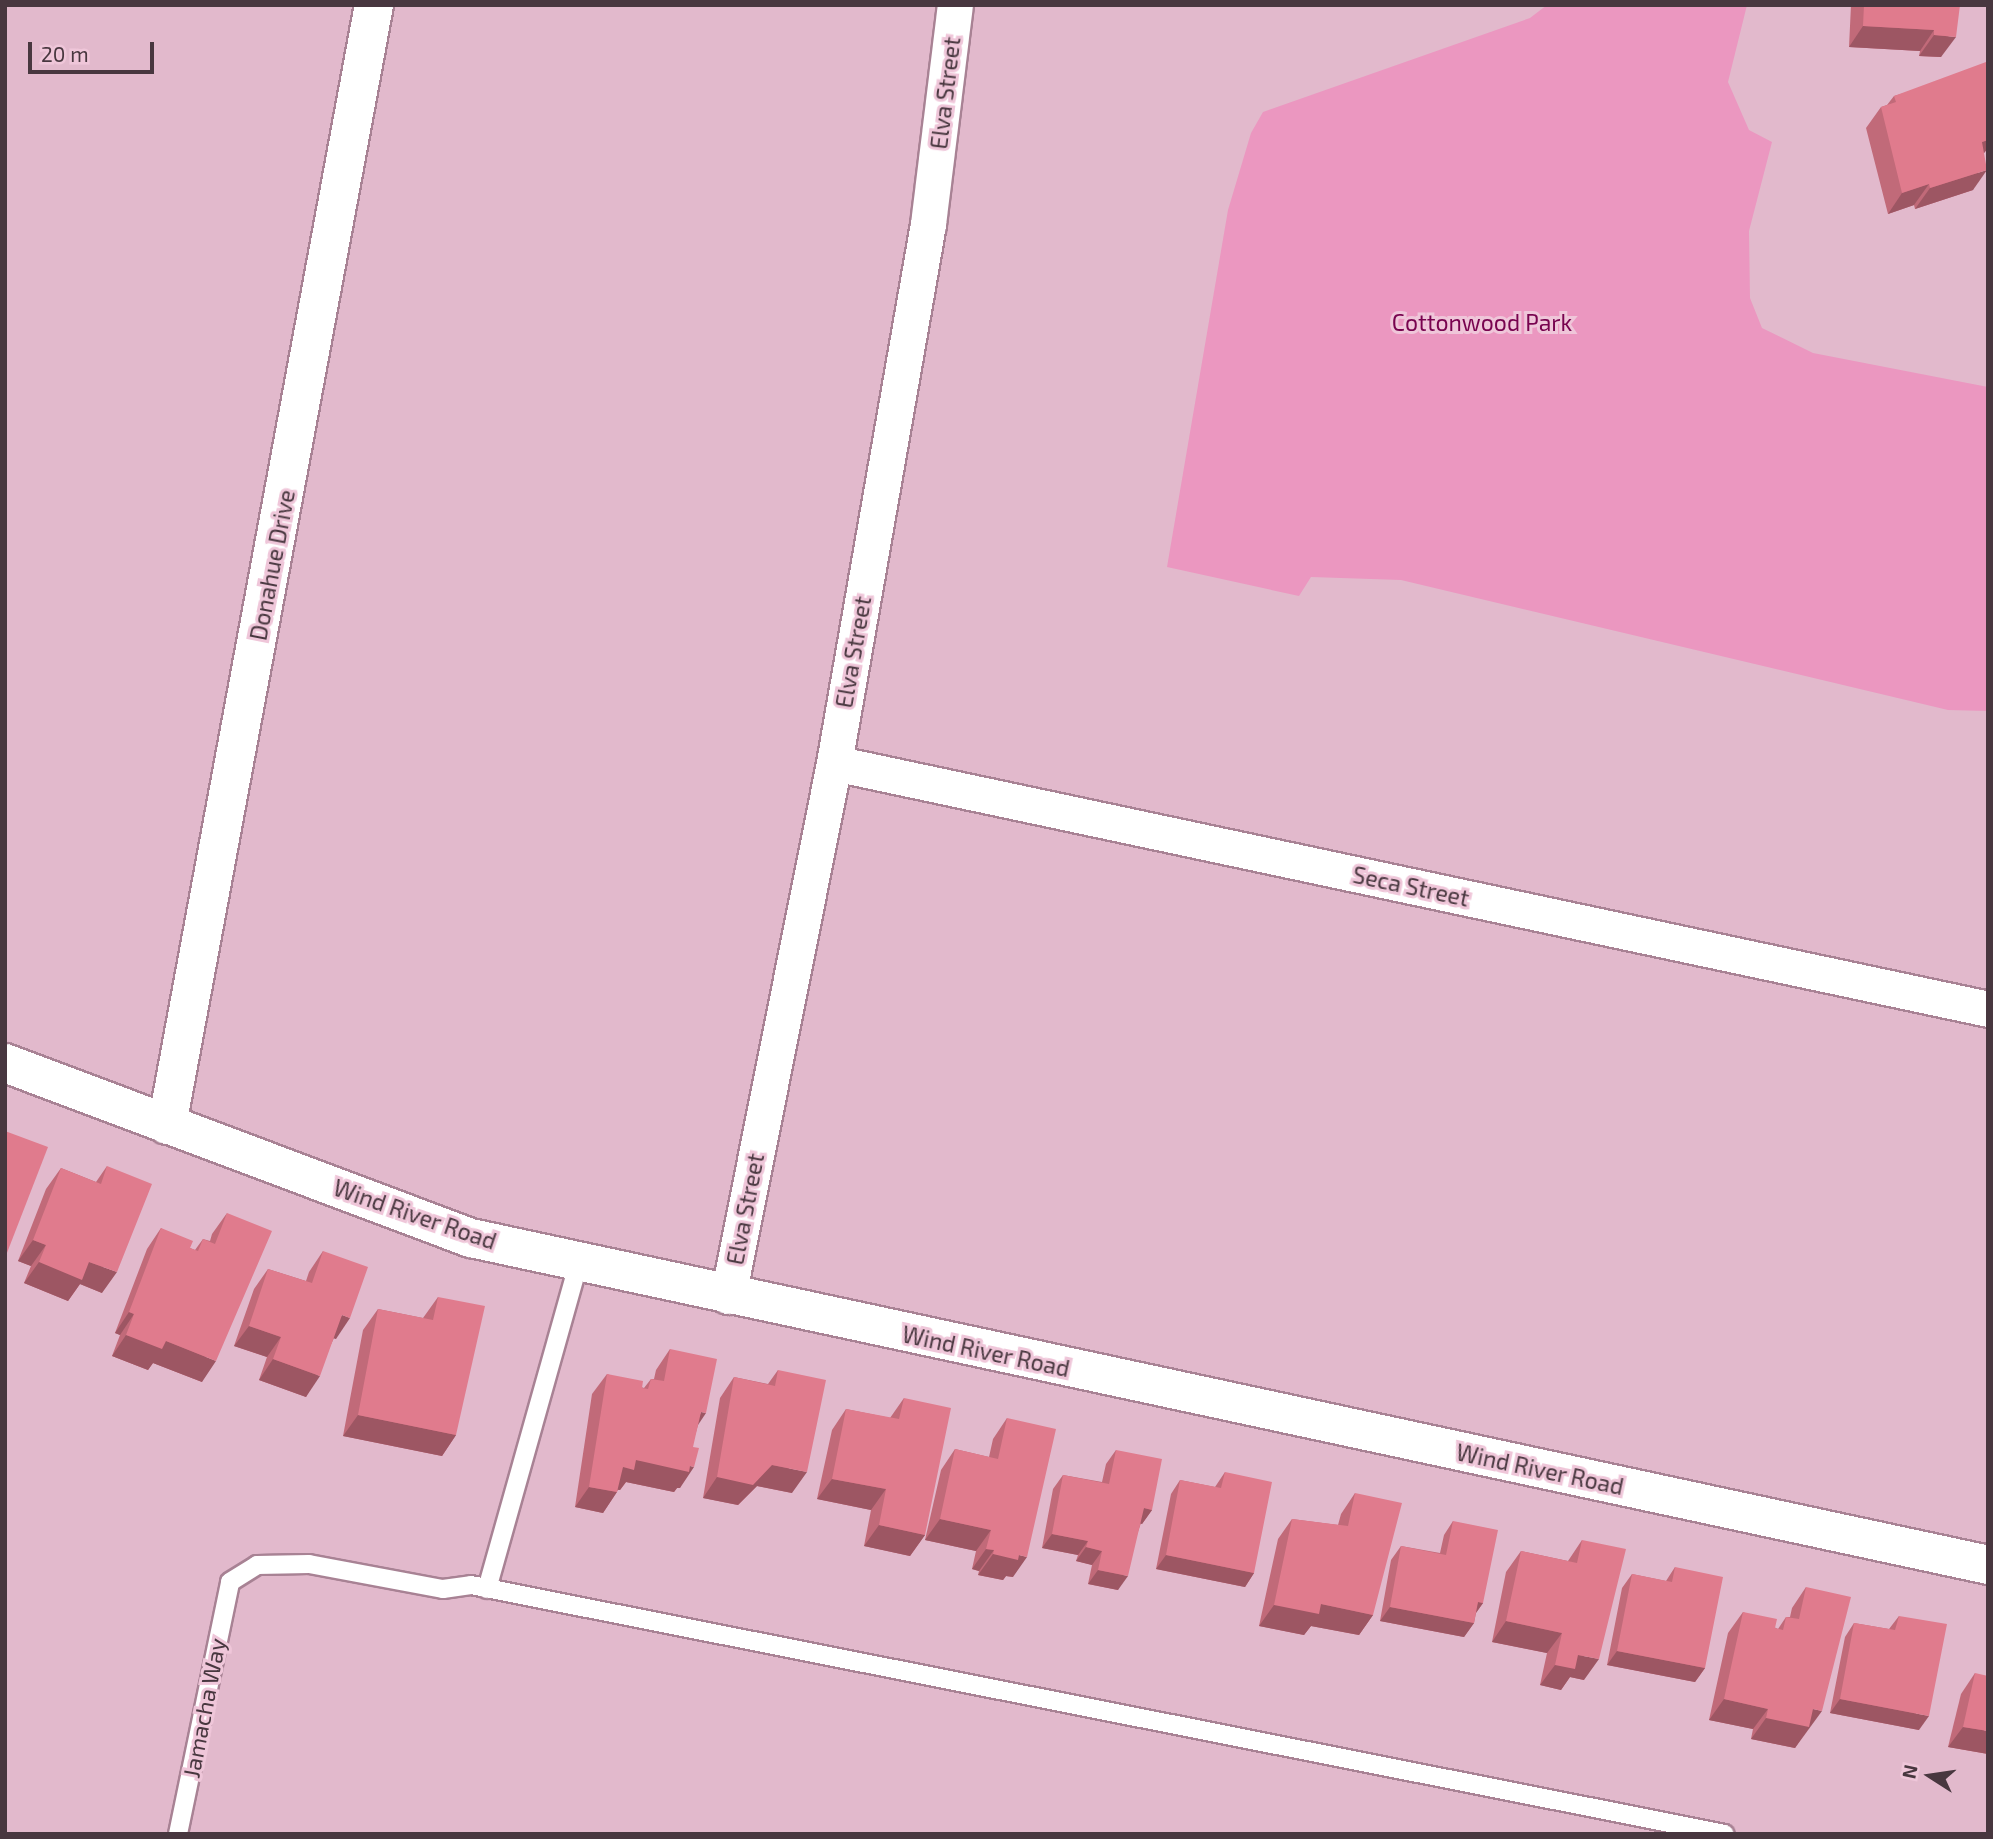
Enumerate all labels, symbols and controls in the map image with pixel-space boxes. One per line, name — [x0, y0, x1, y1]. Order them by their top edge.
scale bar — [32, 28, 158, 72]
street label: Elva Street — [924, 35, 966, 151]
text: 20 m — [41, 41, 89, 66]
park label: Cottonwood Park — [1392, 308, 1572, 336]
street label: Donahue Drive — [244, 487, 300, 643]
street label: Elva Street — [830, 594, 876, 710]
street label: Seca Street — [1350, 860, 1472, 912]
street label: Elva Street — [721, 1151, 769, 1267]
street label: Wind River Road — [330, 1173, 500, 1255]
street label: Wind River Road — [900, 1320, 1072, 1382]
street label: Wind River Road — [1454, 1438, 1626, 1500]
street label: Jamacha Way — [177, 1636, 231, 1780]
north arrow — [1895, 1741, 1965, 1811]
text: N — [1896, 1762, 1922, 1781]

